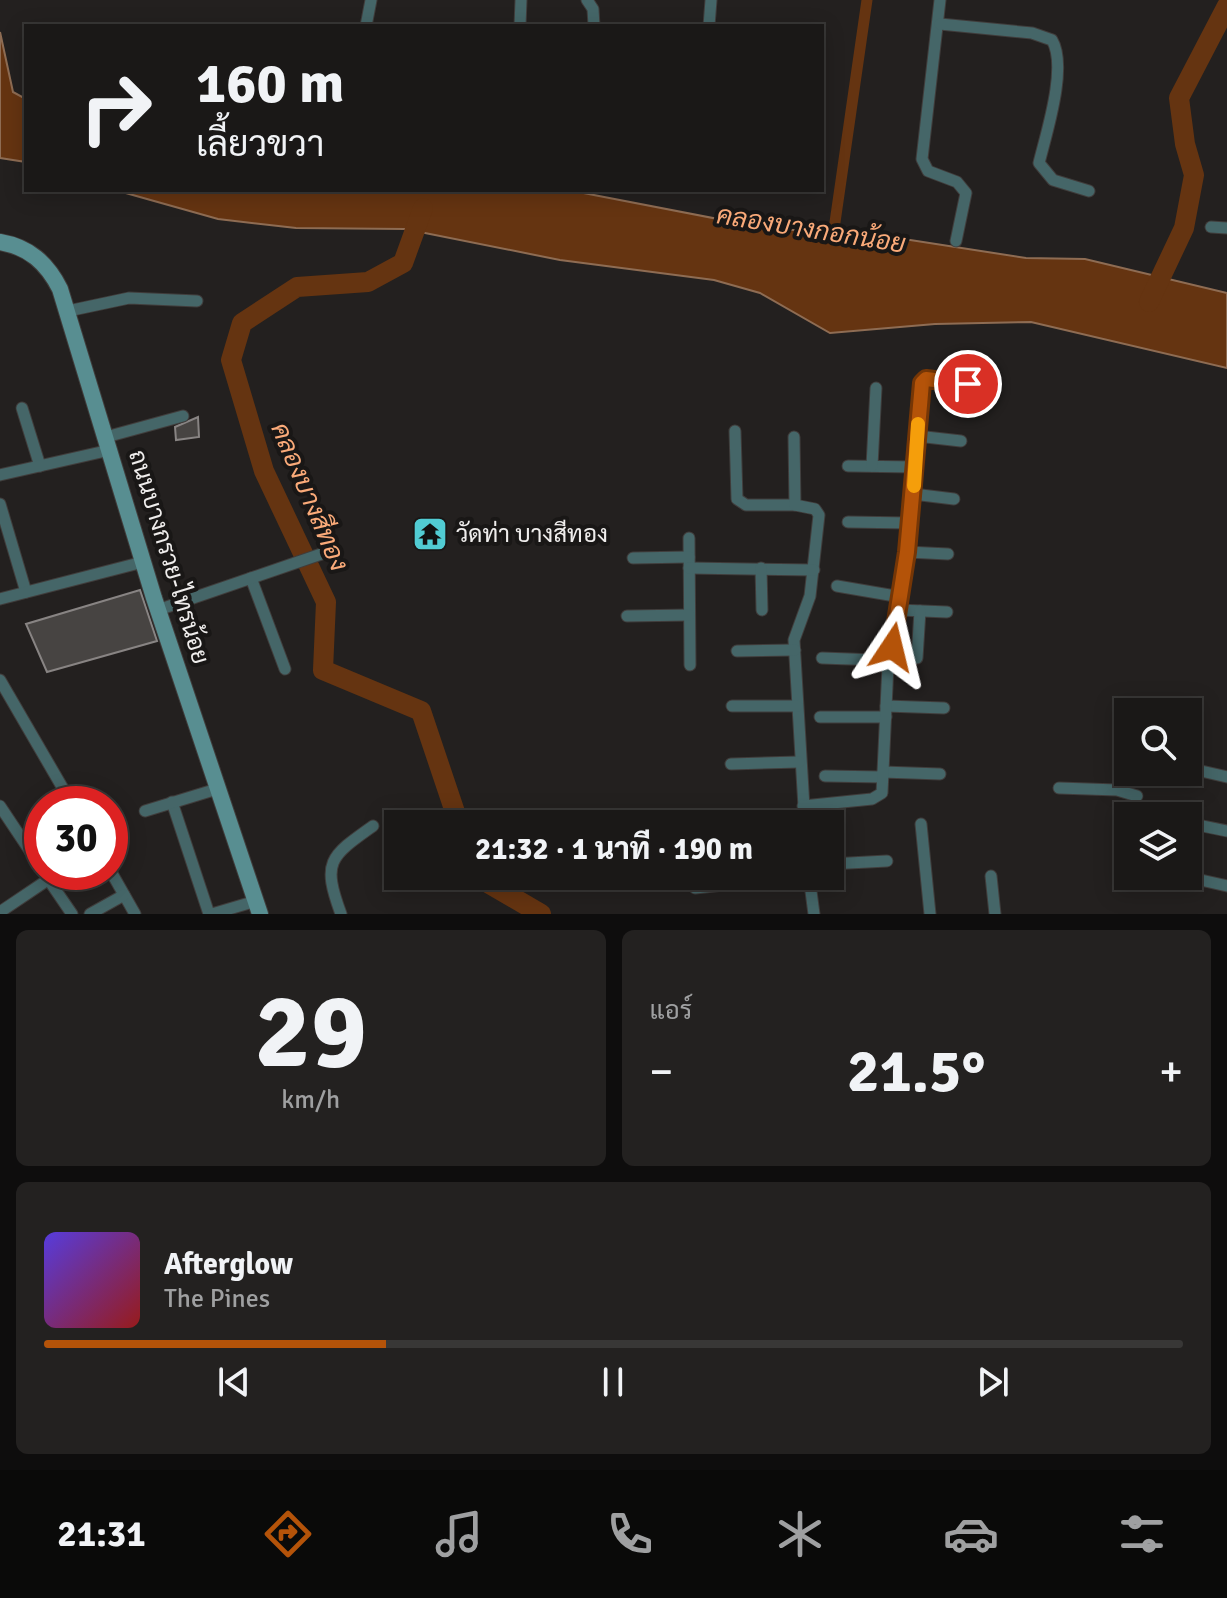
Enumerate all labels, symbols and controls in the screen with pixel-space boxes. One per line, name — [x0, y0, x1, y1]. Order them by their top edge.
text: 160 m — [196, 49, 344, 118]
icon: right — [64, 56, 168, 160]
text: เลี้ยวขวา — [196, 122, 324, 167]
water label: คลองบางกอกน้อย — [714, 198, 908, 261]
pin — [934, 350, 1002, 418]
icon: arrive — [946, 362, 990, 406]
water label: คลองบางสีทอง — [263, 418, 356, 576]
street label: ถนนบางกรวย-ไทรน้อย — [122, 446, 217, 668]
temple icon: วัดท่า บางสีทอง — [411, 515, 449, 553]
place label: วัดท่า บางสีทอง — [456, 519, 608, 549]
position arrow — [850, 605, 934, 689]
map controls — [1114, 698, 1202, 890]
button: search — [1114, 698, 1202, 786]
speed limit sign: 30 — [24, 786, 128, 890]
button: layers — [1114, 802, 1202, 890]
text: 21:32 · 1 นาที · 190 m — [475, 831, 753, 868]
text: 29 — [255, 968, 367, 1096]
text: แอร์ — [650, 995, 692, 1027]
text: 21.5° — [847, 1035, 985, 1109]
text: − — [650, 1045, 673, 1099]
text: + — [1159, 1045, 1183, 1099]
text: km/h — [281, 1084, 340, 1116]
text: Afterglow — [164, 1246, 293, 1283]
text: The Pines — [164, 1283, 270, 1315]
icon: previous — [212, 1360, 256, 1404]
icon: pause — [591, 1360, 635, 1404]
icon: next — [971, 1360, 1015, 1404]
icon: directions — [260, 1506, 316, 1562]
icon: music — [431, 1506, 487, 1562]
icon: phone — [602, 1506, 658, 1562]
icon: climate — [772, 1506, 828, 1562]
icon: car — [943, 1506, 999, 1562]
icon: filters — [1114, 1506, 1170, 1562]
text: 21:31 — [57, 1512, 146, 1557]

